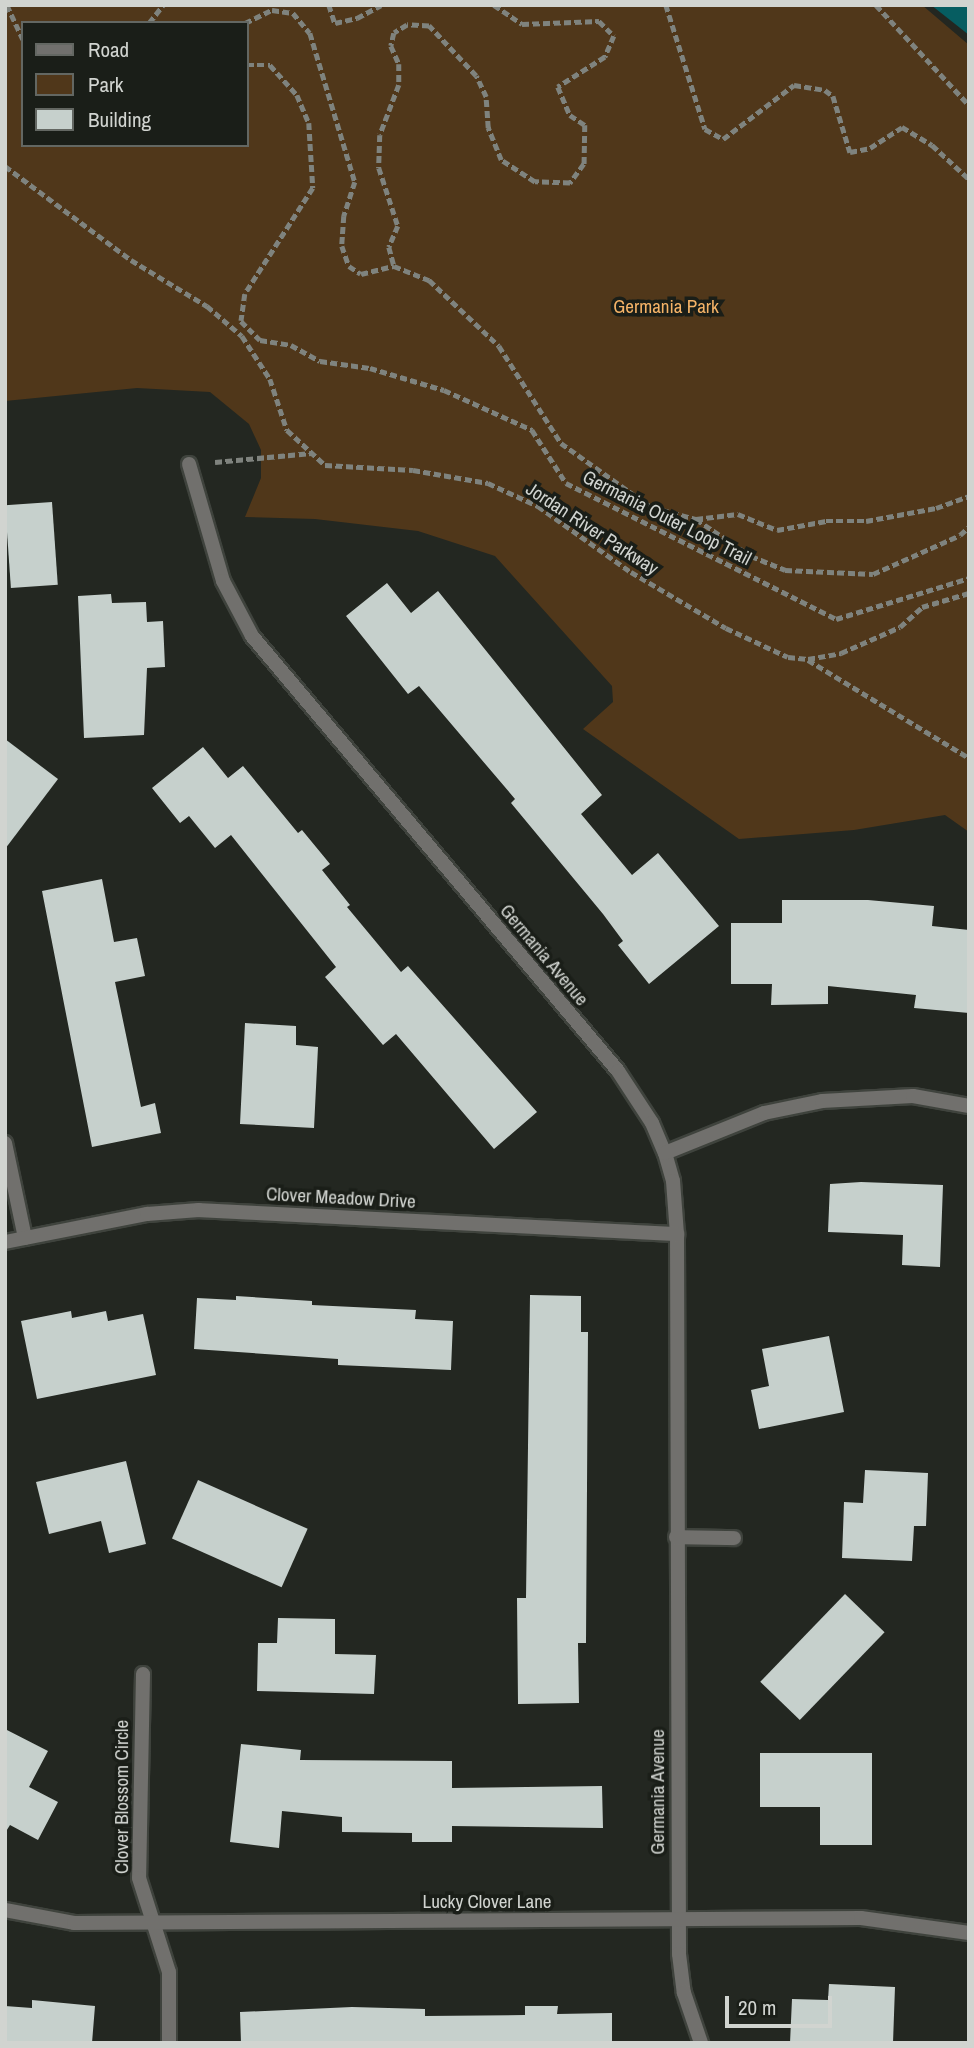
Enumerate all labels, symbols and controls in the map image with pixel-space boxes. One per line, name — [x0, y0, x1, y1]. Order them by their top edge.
legend — [21, 21, 248, 147]
text: Road — [88, 35, 129, 64]
text: Park — [88, 70, 123, 99]
text: Building — [88, 105, 151, 134]
park label: Germania Park — [613, 296, 719, 318]
street label: Germania Outer Loop Trail — [579, 466, 755, 570]
street label: Jordan River Parkway — [522, 478, 662, 580]
street label: Germania Avenue — [495, 899, 593, 1011]
street label: Clover Meadow Drive — [266, 1183, 416, 1213]
street label: Clover Blossom Circle — [111, 1720, 133, 1874]
street label: Germania Avenue — [647, 1729, 669, 1855]
street label: Lucky Clover Lane — [422, 1891, 552, 1913]
scale bar — [729, 1982, 836, 2026]
text: 20 m — [738, 1993, 776, 2022]

